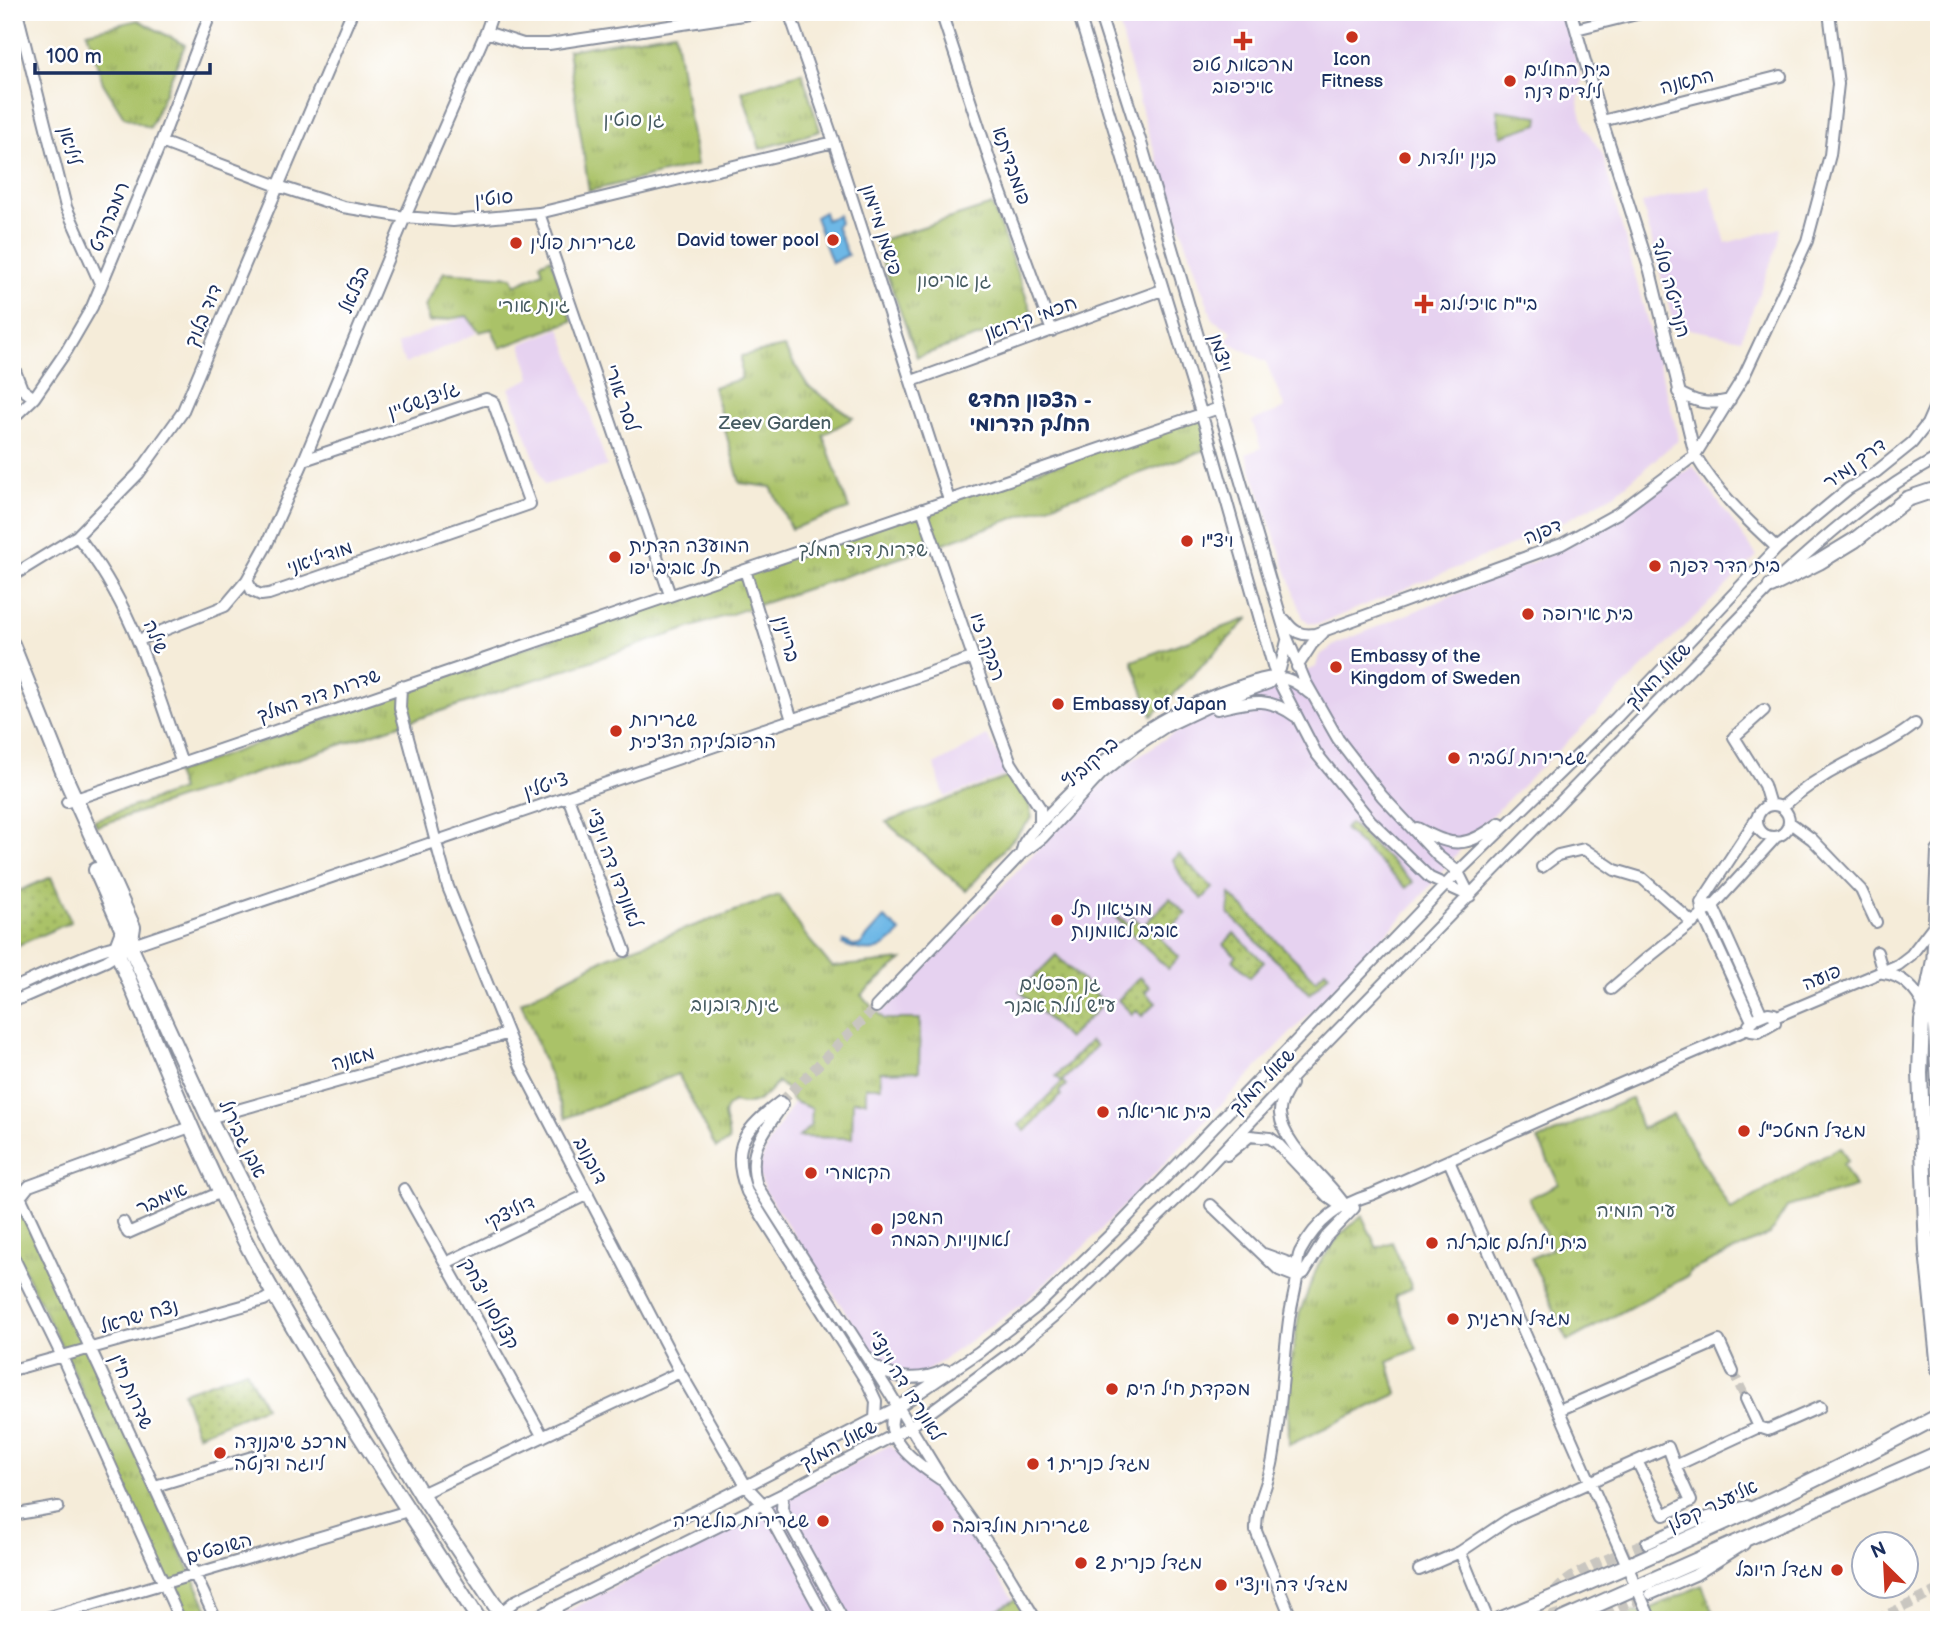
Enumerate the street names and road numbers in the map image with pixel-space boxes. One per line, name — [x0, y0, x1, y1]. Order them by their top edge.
street label: התאנה — [1658, 64, 1716, 100]
street label: ליליאן — [53, 124, 85, 168]
street label: פומבדיתא — [987, 124, 1035, 208]
street label: רמברנדט — [85, 178, 135, 256]
street label: פישמן מיימון — [856, 182, 906, 278]
street label: סוטין — [474, 186, 514, 212]
street label: הנרייטה סולד — [1646, 236, 1694, 340]
street label: בצלאל — [335, 263, 375, 317]
street label: דוד בלוך — [180, 281, 228, 351]
street label: חכמי קירואן — [982, 292, 1080, 346]
street label: ויצמן — [1203, 331, 1237, 375]
street label: לסר אורי — [599, 362, 644, 436]
street label: גליצנשטיין — [385, 378, 464, 424]
street label: דרך נמיר — [1819, 433, 1891, 495]
street label: דפנה — [1520, 514, 1566, 550]
street label: מודיליאני — [284, 536, 356, 580]
street label: רבקה זיו — [965, 610, 1009, 684]
street label: בריינין — [768, 613, 804, 665]
street label: שילה — [138, 617, 172, 657]
street label: שאול המלך — [1621, 637, 1697, 714]
street label: שדרות דוד המלך — [254, 664, 384, 728]
street label: ברקוביץ — [1059, 732, 1123, 794]
street label: צייטלין — [520, 768, 572, 804]
street label: לאונרדו דה וינצ'י — [580, 805, 647, 932]
street label: פועה — [1799, 960, 1845, 996]
street label: מאנה — [329, 1042, 377, 1076]
street label: שאול המלך — [1225, 1043, 1301, 1120]
street label: אבן גבירול — [213, 1096, 271, 1182]
street label: דובנוב — [568, 1134, 612, 1188]
street label: אימבר — [133, 1178, 191, 1220]
street label: דוליצקי — [481, 1191, 539, 1235]
street label: קצנלסון יצחק — [454, 1254, 524, 1354]
street label: נצח ישראל — [97, 1295, 181, 1339]
street label: לאונרדו דה וינצ'י — [862, 1326, 948, 1446]
street label: שדרות ח"ן — [104, 1351, 158, 1434]
street label: שאול המלך — [796, 1415, 882, 1475]
street label: אליעזר קפלן — [1664, 1475, 1762, 1537]
street label: השופטים — [183, 1529, 255, 1569]

